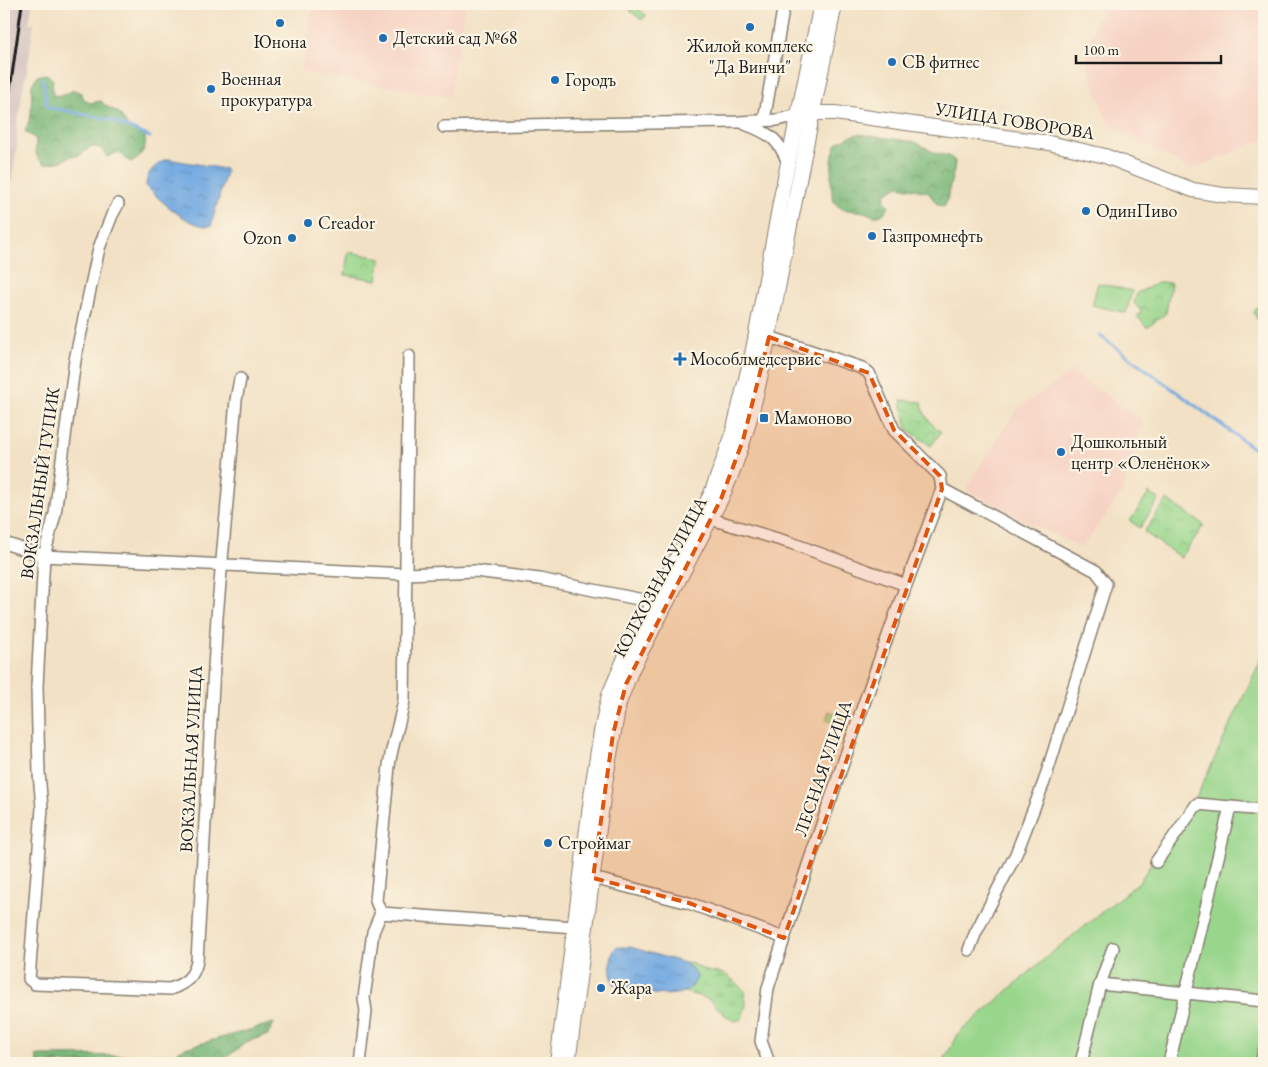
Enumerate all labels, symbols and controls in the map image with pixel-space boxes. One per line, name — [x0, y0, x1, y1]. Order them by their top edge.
marker: Юнона — [274, 17, 286, 29]
marker: Жилой комплекс "Да Винчи" — [744, 21, 756, 33]
place label: Детский сад №68 — [393, 26, 517, 49]
place label: Юнона — [253, 30, 307, 53]
marker: Детский сад №68 — [377, 32, 389, 44]
scale bar — [1076, 32, 1220, 64]
place label: Жилой комплекс "Да Винчи" — [686, 34, 813, 78]
text: 100 m — [1083, 40, 1120, 59]
place label: СВ фитнес — [902, 50, 980, 73]
marker: СВ фитнес — [886, 56, 898, 68]
place label: Военная прокуратура — [221, 67, 313, 111]
place label: Городъ — [565, 68, 617, 91]
marker: Городъ — [549, 74, 561, 86]
marker: Военная прокуратура — [205, 83, 217, 95]
street label: УЛИЦА ГОВОРОВА — [933, 96, 1097, 145]
place label: ОдинПиво — [1096, 199, 1177, 222]
marker: ОдинПиво — [1080, 205, 1092, 217]
place label: Creador — [318, 211, 375, 234]
marker: Creador — [302, 217, 314, 229]
place label: Газпромнефть — [882, 224, 983, 247]
place label: Ozon — [243, 226, 282, 249]
marker: Газпромнефть — [866, 230, 878, 242]
marker: Ozon — [286, 232, 298, 244]
place label: Мособлмедсервис — [690, 347, 822, 370]
marker: Мособлмедсервис — [674, 353, 686, 365]
street label: ВОКЗАЛЬНЫЙ ТУПИК — [15, 385, 64, 580]
place label: Мамоново — [774, 406, 852, 429]
marker: Мамоново — [758, 412, 770, 424]
place label: Дошкольный центр «Оленёнок» — [1071, 430, 1211, 474]
marker: Дошкольный центр «Оленёнок» — [1055, 446, 1067, 458]
street label: КОЛХОЗНАЯ УЛИЦА — [607, 492, 712, 661]
street label: ВОКЗАЛЬНАЯ УЛИЦА — [174, 664, 207, 853]
street label: ЛЕСНАЯ УЛИЦА — [788, 696, 857, 839]
place label: Строймаг — [558, 831, 631, 854]
marker: Строймаг — [542, 837, 554, 849]
place label: Жара — [610, 976, 653, 999]
marker: Жара — [595, 982, 607, 994]

